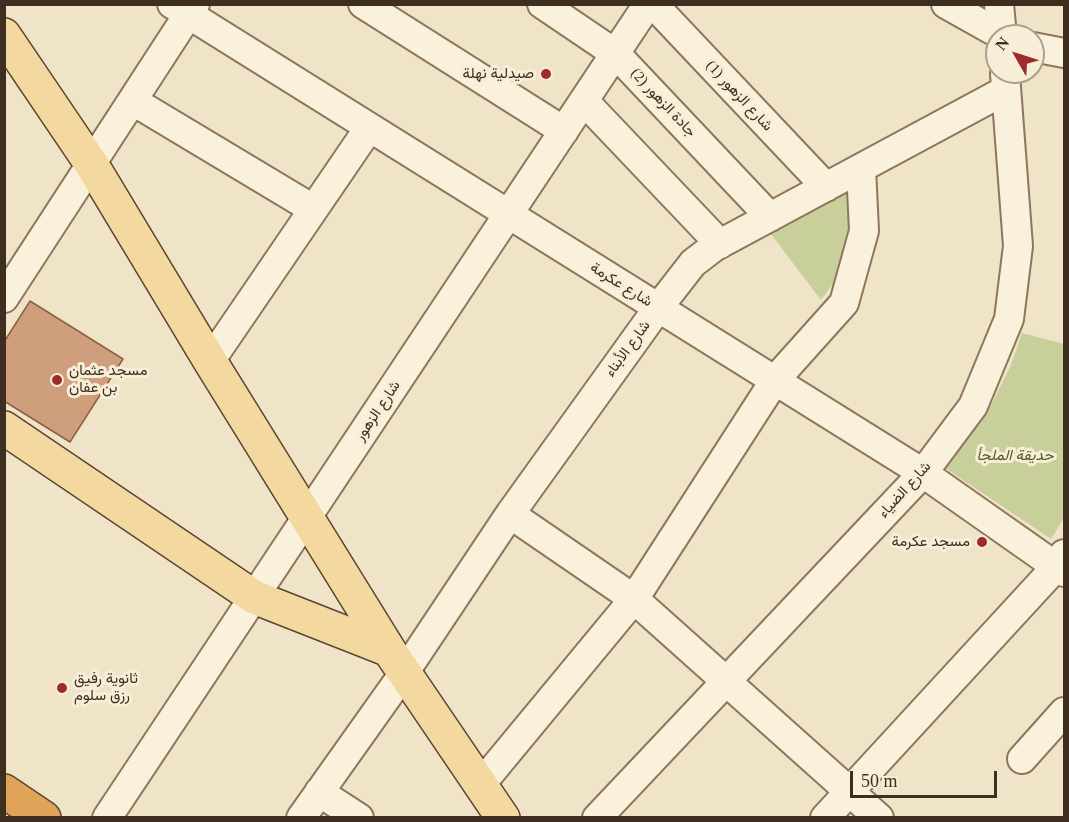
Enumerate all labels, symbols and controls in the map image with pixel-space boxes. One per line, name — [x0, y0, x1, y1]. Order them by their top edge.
north arrow — [985, 24, 1045, 84]
text: N — [992, 34, 1012, 53]
street label: شارع الزهور (1) — [702, 57, 776, 135]
place label: صيدلية نهلة — [462, 65, 534, 83]
street label: جادة الزهور (2) — [626, 65, 700, 141]
marker: صيدلية نهلة — [539, 67, 553, 81]
street label: شارع عكرمة — [587, 259, 655, 311]
street label: شارع الأبناء — [601, 317, 655, 381]
place label: مسجد عثمان بن عفان — [69, 362, 147, 397]
marker: مسجد عثمان بن عفان — [50, 373, 64, 387]
street label: شارع الزهور — [351, 378, 405, 444]
park label: حديقة الملجأ — [976, 447, 1054, 465]
street label: شارع الضياء — [875, 458, 935, 522]
place label: مسجد عكرمة — [892, 533, 970, 551]
marker: مسجد عكرمة — [975, 535, 989, 549]
place label: ثانوية رفيق رزق سلوم — [74, 670, 138, 705]
marker: ثانوية رفيق رزق سلوم — [55, 681, 69, 695]
scale bar — [853, 759, 1000, 797]
text: 50 m — [861, 771, 898, 791]

